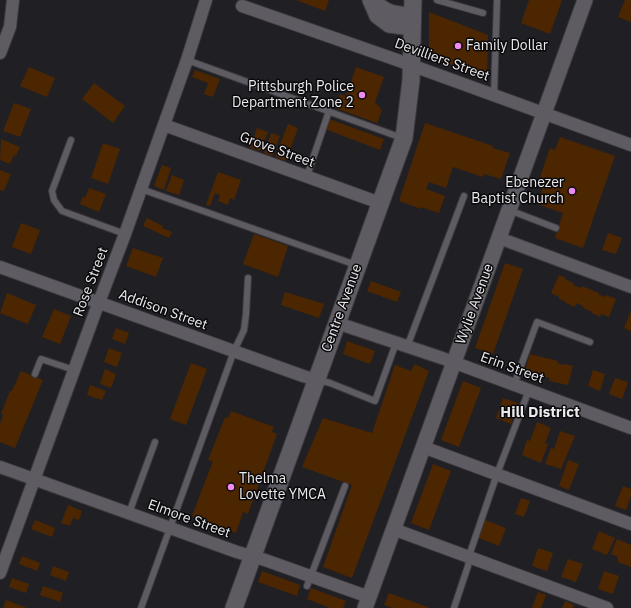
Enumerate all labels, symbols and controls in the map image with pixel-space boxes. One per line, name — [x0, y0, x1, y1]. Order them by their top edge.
street label: Devilliers Street — [392, 35, 492, 85]
place label: Family Dollar — [466, 38, 548, 54]
marker: Family Dollar — [453, 41, 463, 51]
place label: Pittsburgh Police Department Zone 2 — [232, 79, 354, 112]
marker: Pittsburgh Police Department Zone 2 — [357, 90, 367, 100]
street label: Grove Street — [237, 129, 317, 171]
place label: Ebenezer Baptist Church — [471, 175, 564, 208]
marker: Ebenezer Baptist Church — [567, 186, 577, 196]
street label: Rose Street — [70, 245, 112, 319]
street label: Wylie Avenue — [453, 261, 497, 347]
street label: Centre Avenue — [318, 262, 366, 354]
street label: Addison Street — [116, 286, 210, 334]
street label: Erin Street — [478, 349, 546, 387]
district label: Hill District — [500, 404, 580, 422]
place label: Thelma Lovette YMCA — [239, 471, 326, 504]
marker: Thelma Lovette YMCA — [226, 482, 236, 492]
street label: Elmore Street — [145, 496, 233, 542]

